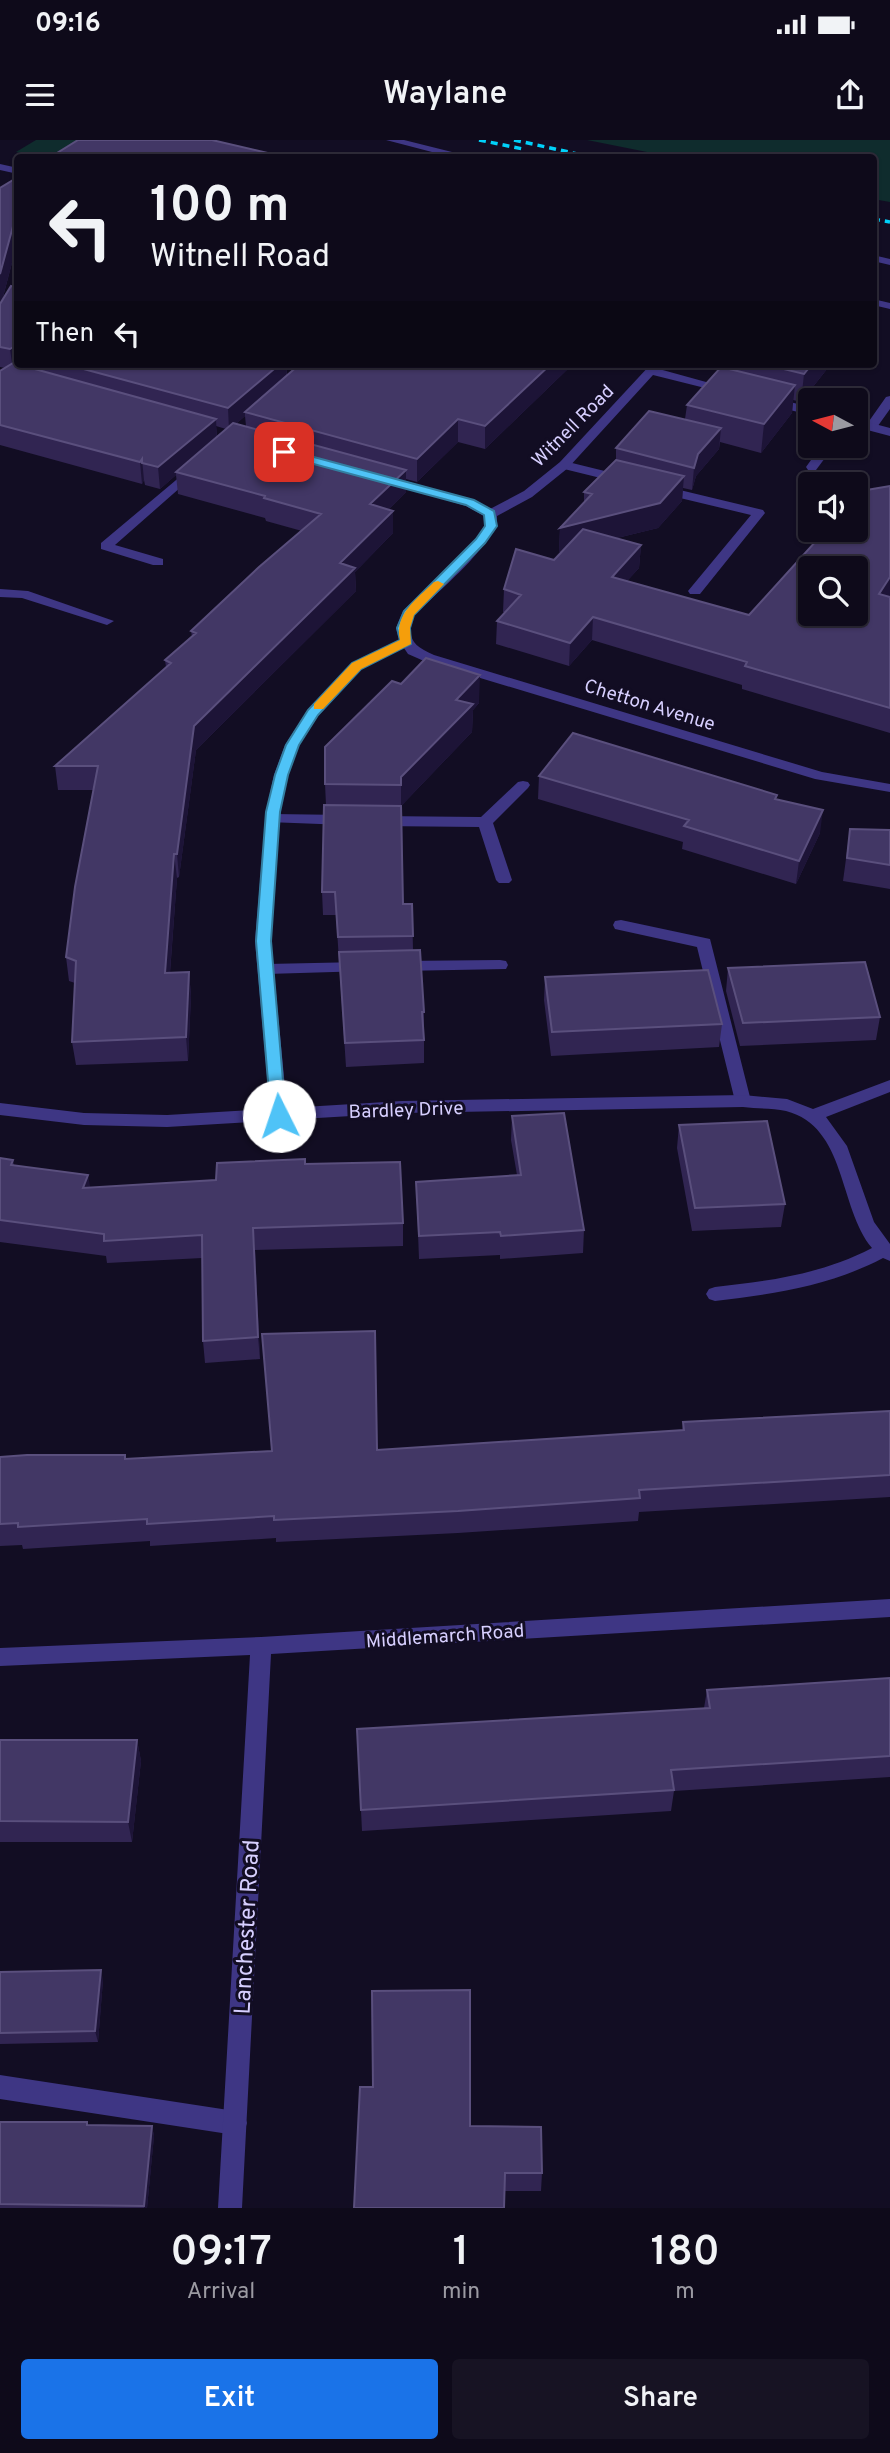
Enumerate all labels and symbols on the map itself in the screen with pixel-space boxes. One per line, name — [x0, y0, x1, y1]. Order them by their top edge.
street label: Witnell Road — [527, 380, 620, 473]
north arrow — [798, 388, 868, 458]
pin — [254, 422, 314, 482]
street label: Chetton Avenue — [581, 675, 718, 737]
position arrow — [242, 1079, 316, 1153]
street label: Bardley Drive — [348, 1097, 464, 1125]
street label: Middlemarch Road — [365, 1619, 525, 1655]
street label: Lanchester Road — [229, 1839, 268, 2015]

